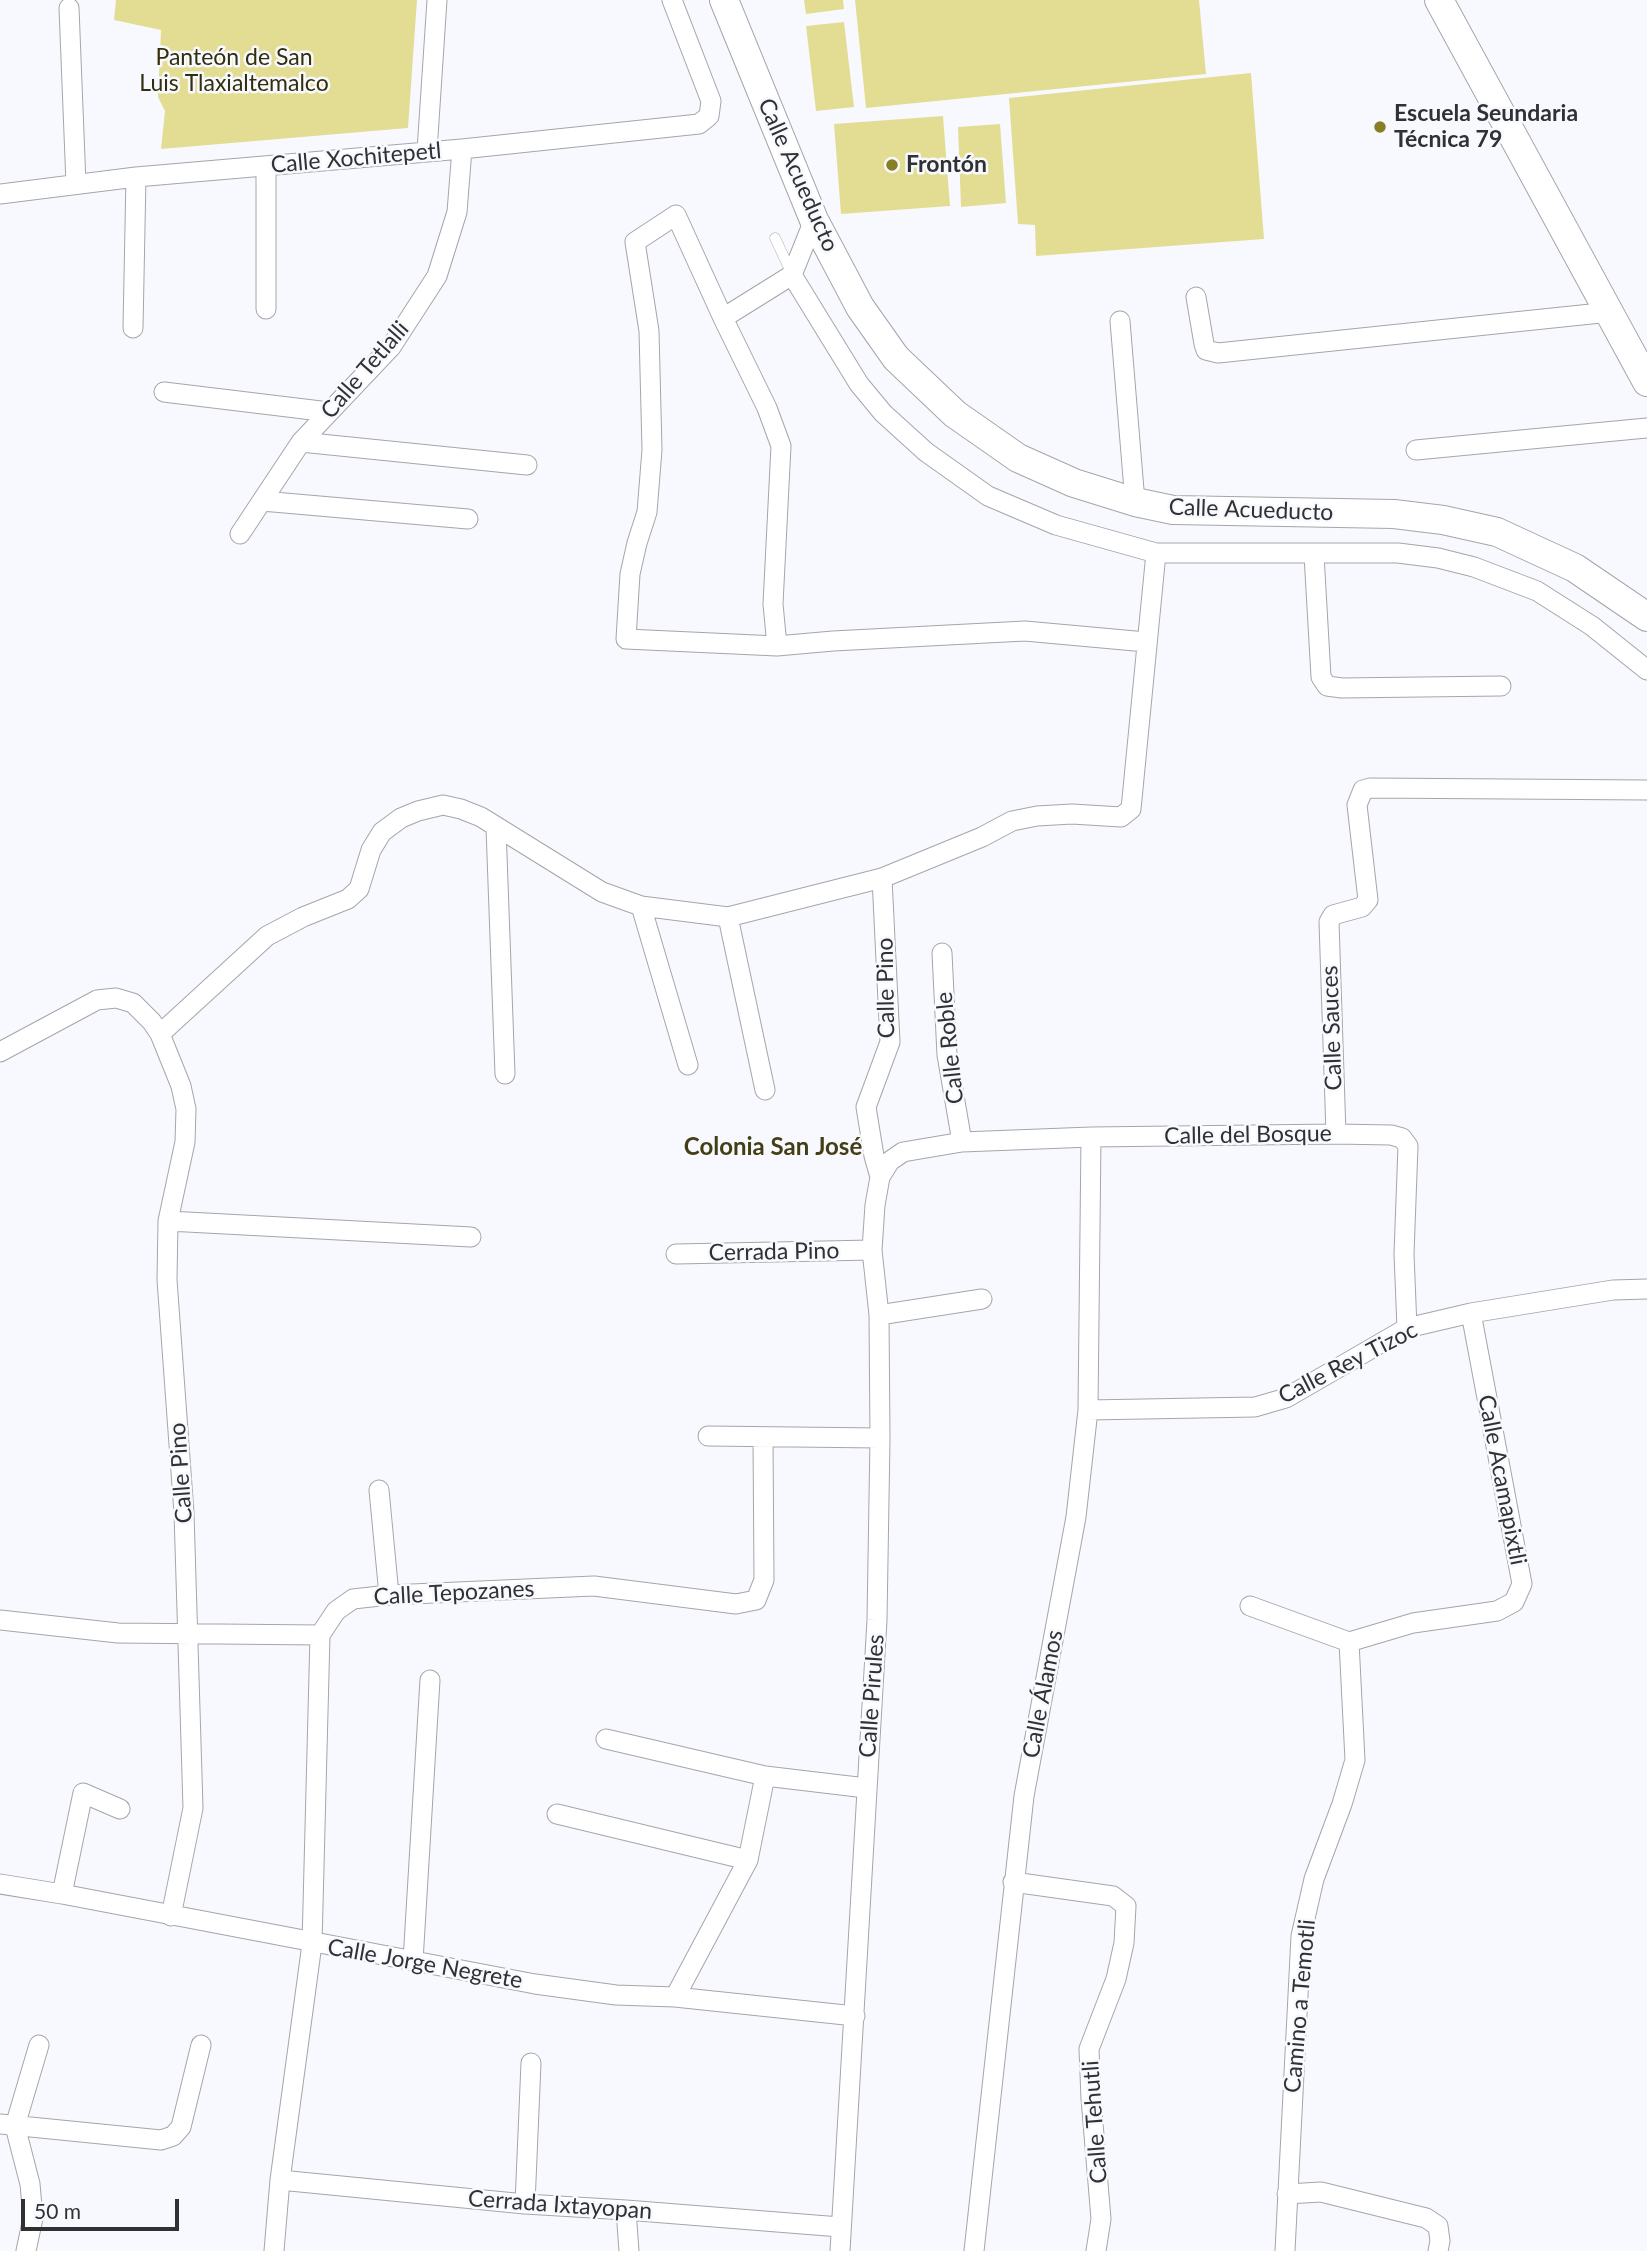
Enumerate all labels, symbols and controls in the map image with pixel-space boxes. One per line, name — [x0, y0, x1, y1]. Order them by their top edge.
park label: Panteón de San Luis Tlaxialtemalco — [139, 44, 329, 98]
street label: Calle Acueducto — [752, 94, 844, 256]
place label: Escuela Seundaria Técnica 79 — [1394, 100, 1578, 154]
marker: Escuela Seundaria Técnica 79 — [1372, 119, 1388, 135]
street label: Calle Xochitepetl — [270, 137, 442, 179]
place label: Frontón — [906, 151, 987, 179]
marker: Frontón — [884, 157, 900, 173]
street label: Calle Tetlalli — [315, 316, 415, 424]
street label: Calle Acueducto — [1168, 493, 1334, 527]
street label: Calle Pino — [871, 937, 901, 1039]
street label: Calle Sauces — [1316, 965, 1348, 1091]
street label: Calle Roble — [930, 990, 970, 1106]
street label: Calle del Bosque — [1164, 1120, 1332, 1150]
district label: Colonia San José — [684, 1133, 862, 1161]
street label: Cerrada Pino — [708, 1237, 840, 1267]
street label: Calle Rey Tizoc — [1274, 1316, 1422, 1410]
street label: Calle Acamapixtli — [1472, 1393, 1532, 1567]
street label: Calle Pino — [164, 1422, 198, 1524]
street label: Calle Tepozanes — [373, 1575, 535, 1611]
street label: Calle Álamos — [1017, 1628, 1069, 1760]
street label: Calle Pirules — [854, 1633, 890, 1759]
street label: Camino a Temotli — [1279, 1918, 1321, 2094]
street label: Calle Jorge Negrete — [325, 1933, 525, 1995]
street label: Calle Tehutli — [1077, 2059, 1113, 2185]
scale bar — [24, 2184, 182, 2228]
street label: Cerrada Ixtayopan — [467, 2185, 653, 2225]
text: 50 m — [34, 2198, 81, 2223]

